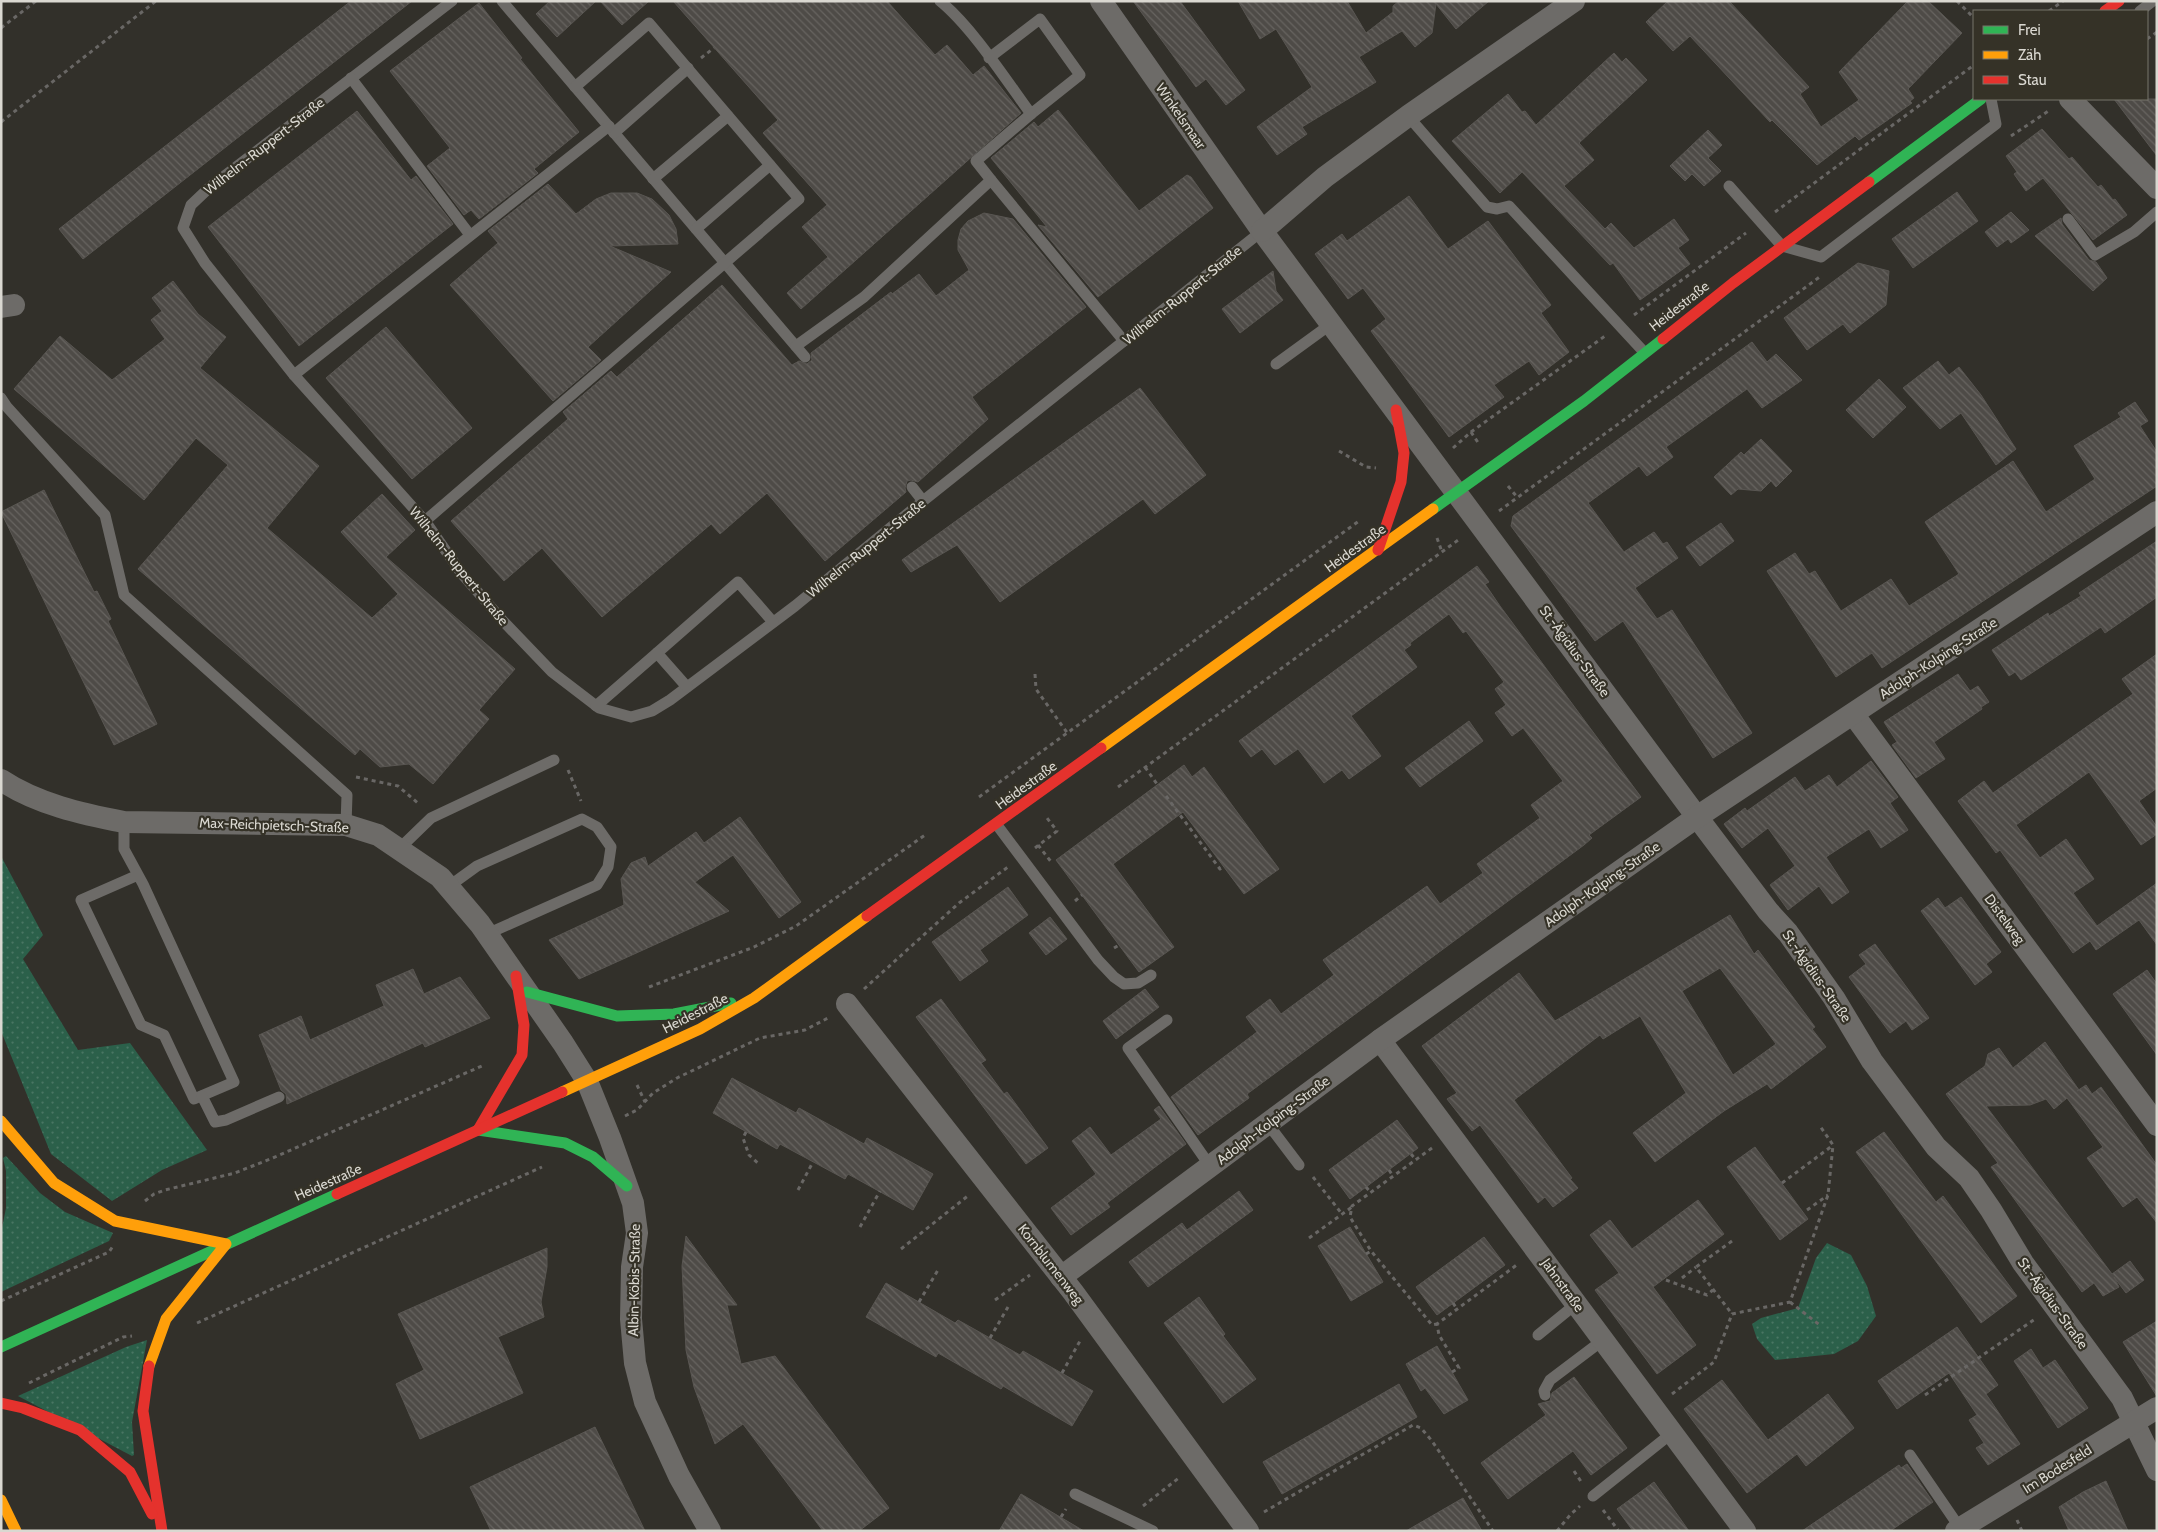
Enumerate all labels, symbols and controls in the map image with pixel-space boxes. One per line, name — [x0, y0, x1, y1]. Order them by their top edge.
legend — [1973, 10, 2148, 100]
text: Frei — [2018, 21, 2041, 39]
text: Zäh — [2018, 46, 2041, 64]
text: Stau — [2018, 71, 2047, 89]
street label: Winkelsmaar — [1152, 80, 1211, 153]
street label: Wilhelm-Ruppert-Straße — [200, 93, 328, 199]
street label: Wilhelm-Ruppert-Straße — [1119, 241, 1245, 349]
street label: Heidestraße — [1645, 277, 1713, 335]
street label: Wilhelm-Ruppert-Straße — [803, 494, 929, 602]
street label: Wilhelm-Ruppert-Straße — [405, 503, 513, 629]
street label: Heidestraße — [1321, 520, 1389, 576]
street label: St.-Ägidius-Straße — [1536, 602, 1614, 700]
street label: Adolph-Kolping-Straße — [1876, 613, 2000, 703]
street label: Heidestraße — [992, 757, 1060, 813]
street label: Max-Reichpietsch-Straße — [199, 813, 349, 837]
street label: Adolph-Kolping-Straße — [1541, 837, 1663, 931]
street label: Distelweg — [1981, 890, 2030, 949]
street label: St.-Ägidius-Straße — [1778, 926, 1856, 1026]
street label: Heidestraße — [659, 989, 731, 1037]
street label: Adolph-Kolping-Straße — [1213, 1072, 1333, 1168]
street label: Heidestraße — [292, 1159, 364, 1205]
street label: Kornblumenweg — [1014, 1220, 1089, 1309]
street label: Albin-Köbis-Straße — [624, 1224, 644, 1336]
street label: Jahnstraße — [1537, 1254, 1589, 1315]
street label: St.-Ägidius-Straße — [2014, 1254, 2092, 1352]
street label: Im Bodesfeld — [2019, 1441, 2095, 1497]

